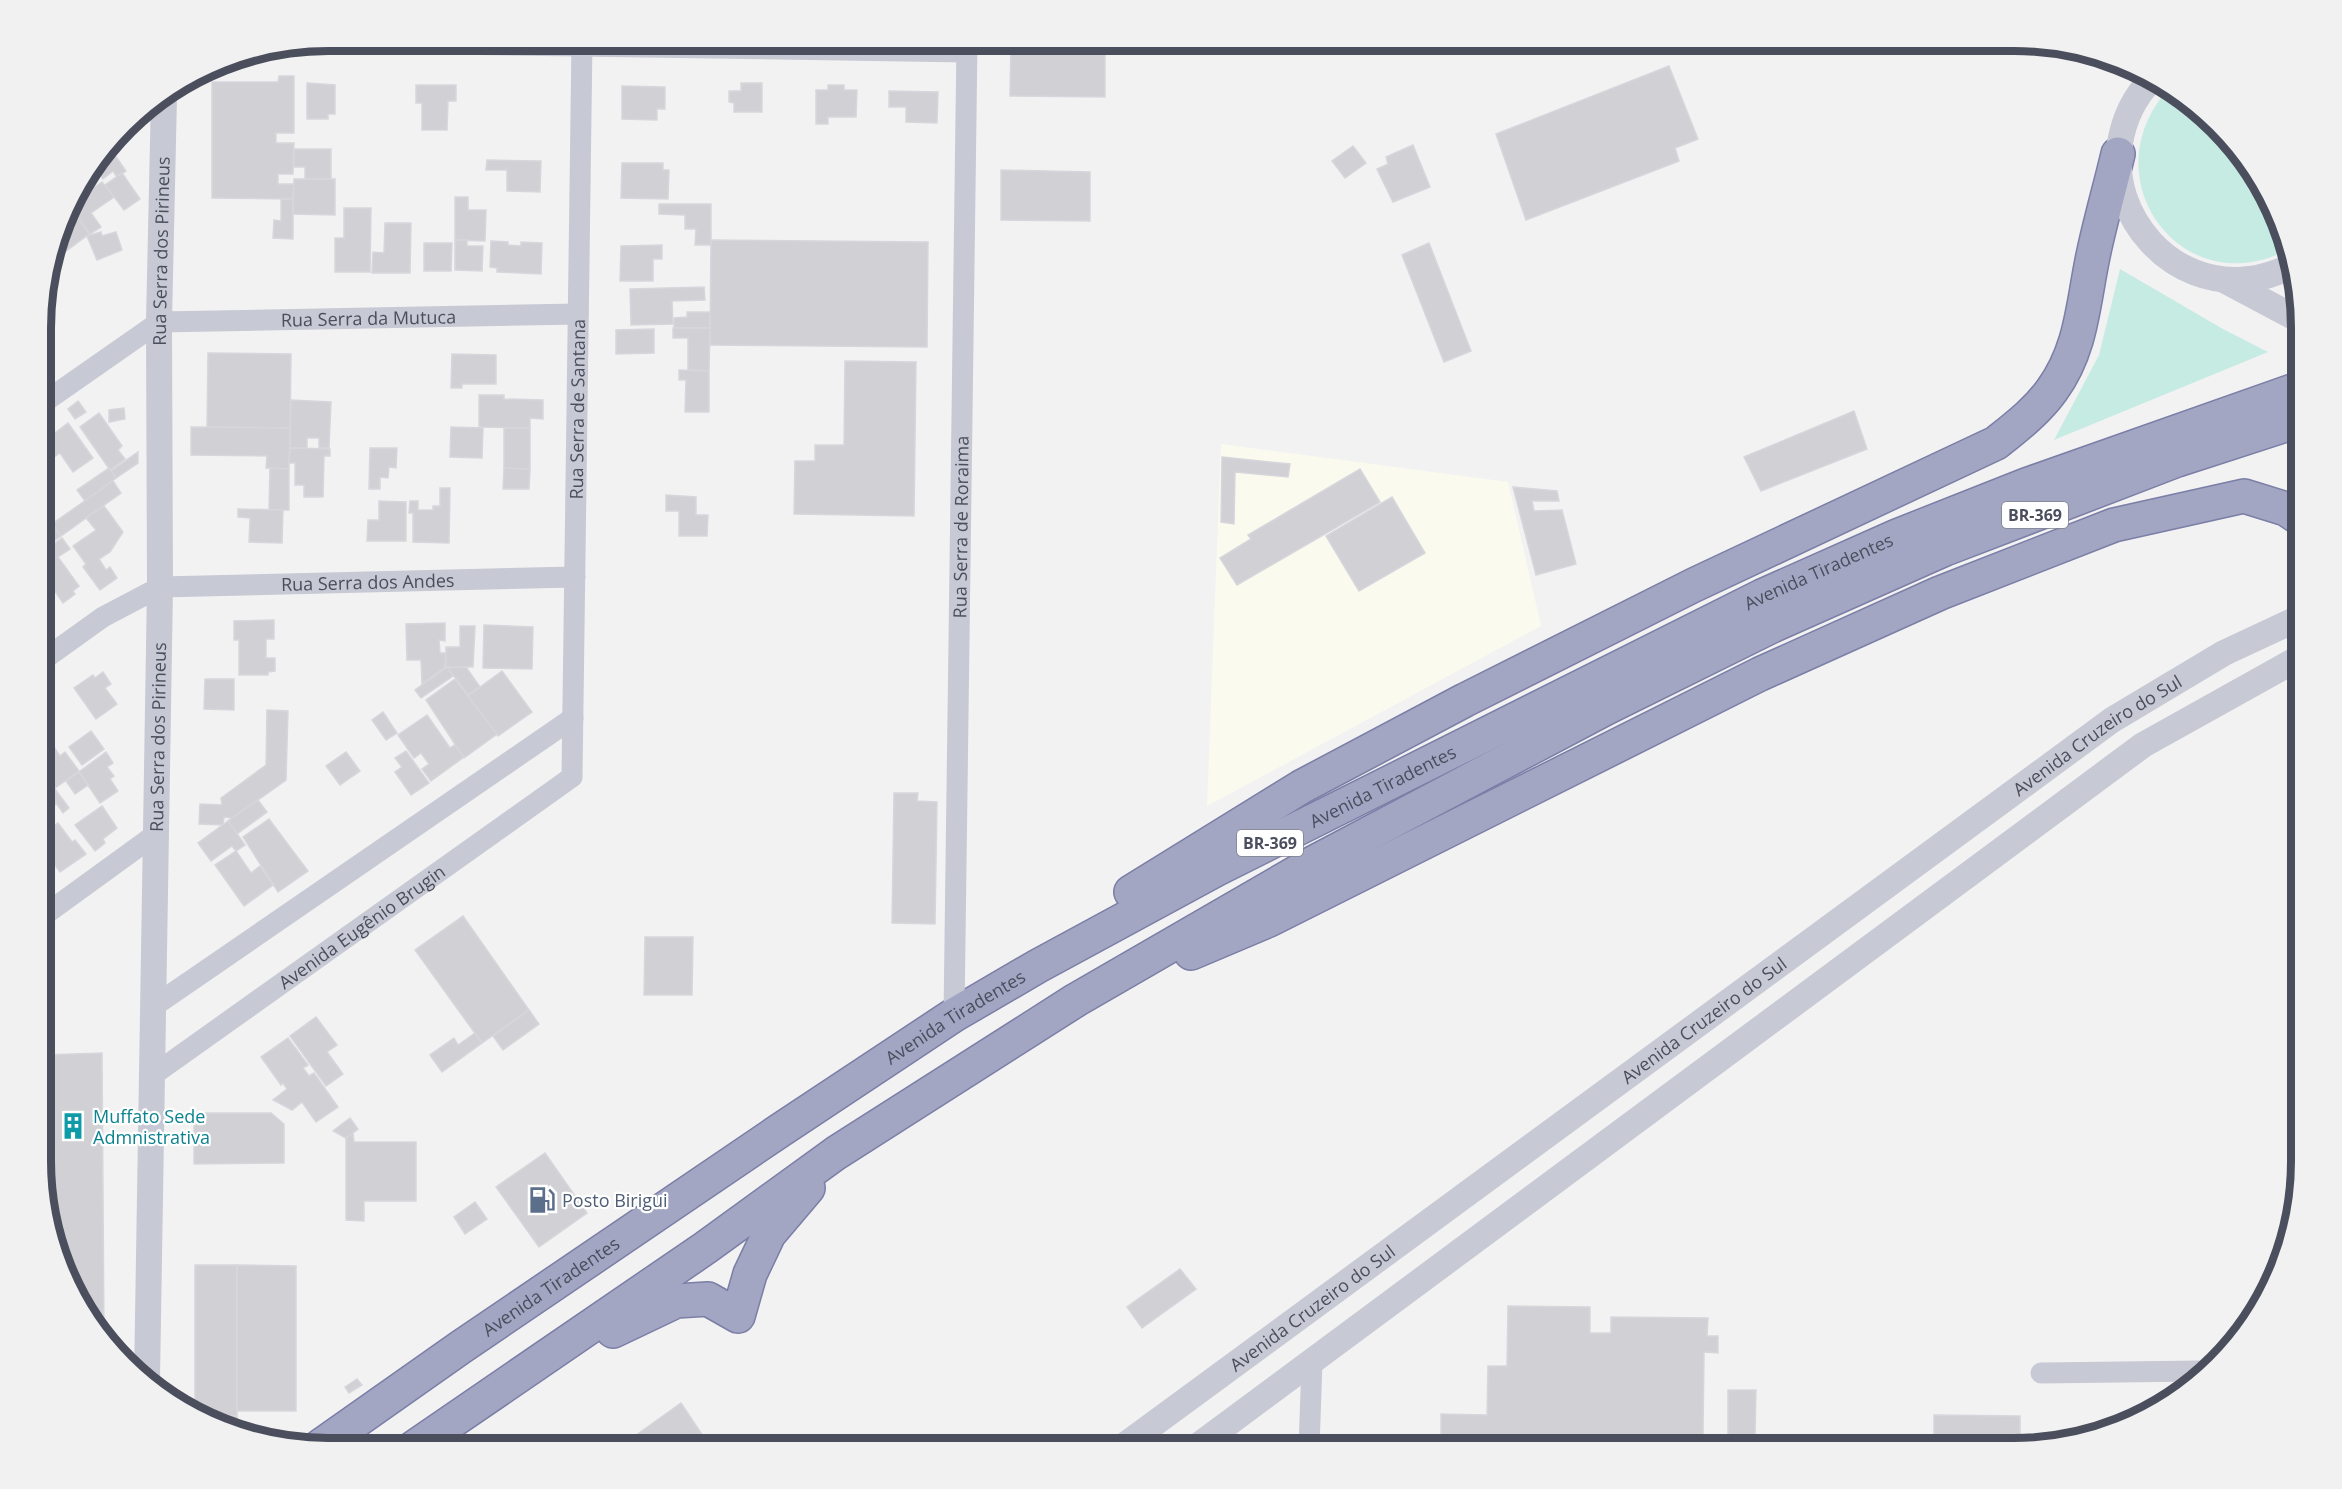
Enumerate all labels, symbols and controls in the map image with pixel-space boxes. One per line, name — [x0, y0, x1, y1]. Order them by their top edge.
street label: Rua Serra dos Pirineus — [147, 156, 175, 346]
street label: Rua Serra da Mutuca — [281, 304, 456, 332]
street label: Rua Serra de Santana — [564, 319, 590, 500]
street label: Rua Serra de Roraima — [947, 436, 974, 619]
road number: BR-369 — [2002, 502, 2068, 528]
street label: Avenida Tiradentes — [1740, 527, 1897, 615]
street label: Rua Serra dos Andes — [281, 568, 455, 596]
street label: Rua Serra dos Pirineus — [144, 642, 171, 832]
street label: Avenida Cruzeiro do Sul — [2008, 669, 2186, 801]
street label: Avenida Tiradentes — [1305, 739, 1460, 833]
road number: BR-369 — [1237, 830, 1303, 856]
street label: Avenida Eugênio Brugin — [273, 859, 450, 994]
street label: Avenida Cruzeiro do Sul — [1616, 951, 1791, 1089]
street label: Avenida Tiradentes — [880, 964, 1030, 1069]
place label: Muffato Sede Admnistrativa — [93, 1104, 210, 1149]
building icon: Muffato Sede Admnistrativa — [58, 1111, 88, 1141]
fuel station icon: Posto Birigui — [527, 1185, 557, 1215]
place label: Posto Birigui — [562, 1188, 668, 1212]
street label: Avenida Tiradentes — [477, 1231, 624, 1341]
street label: Avenida Cruzeiro do Sul — [1224, 1239, 1400, 1376]

